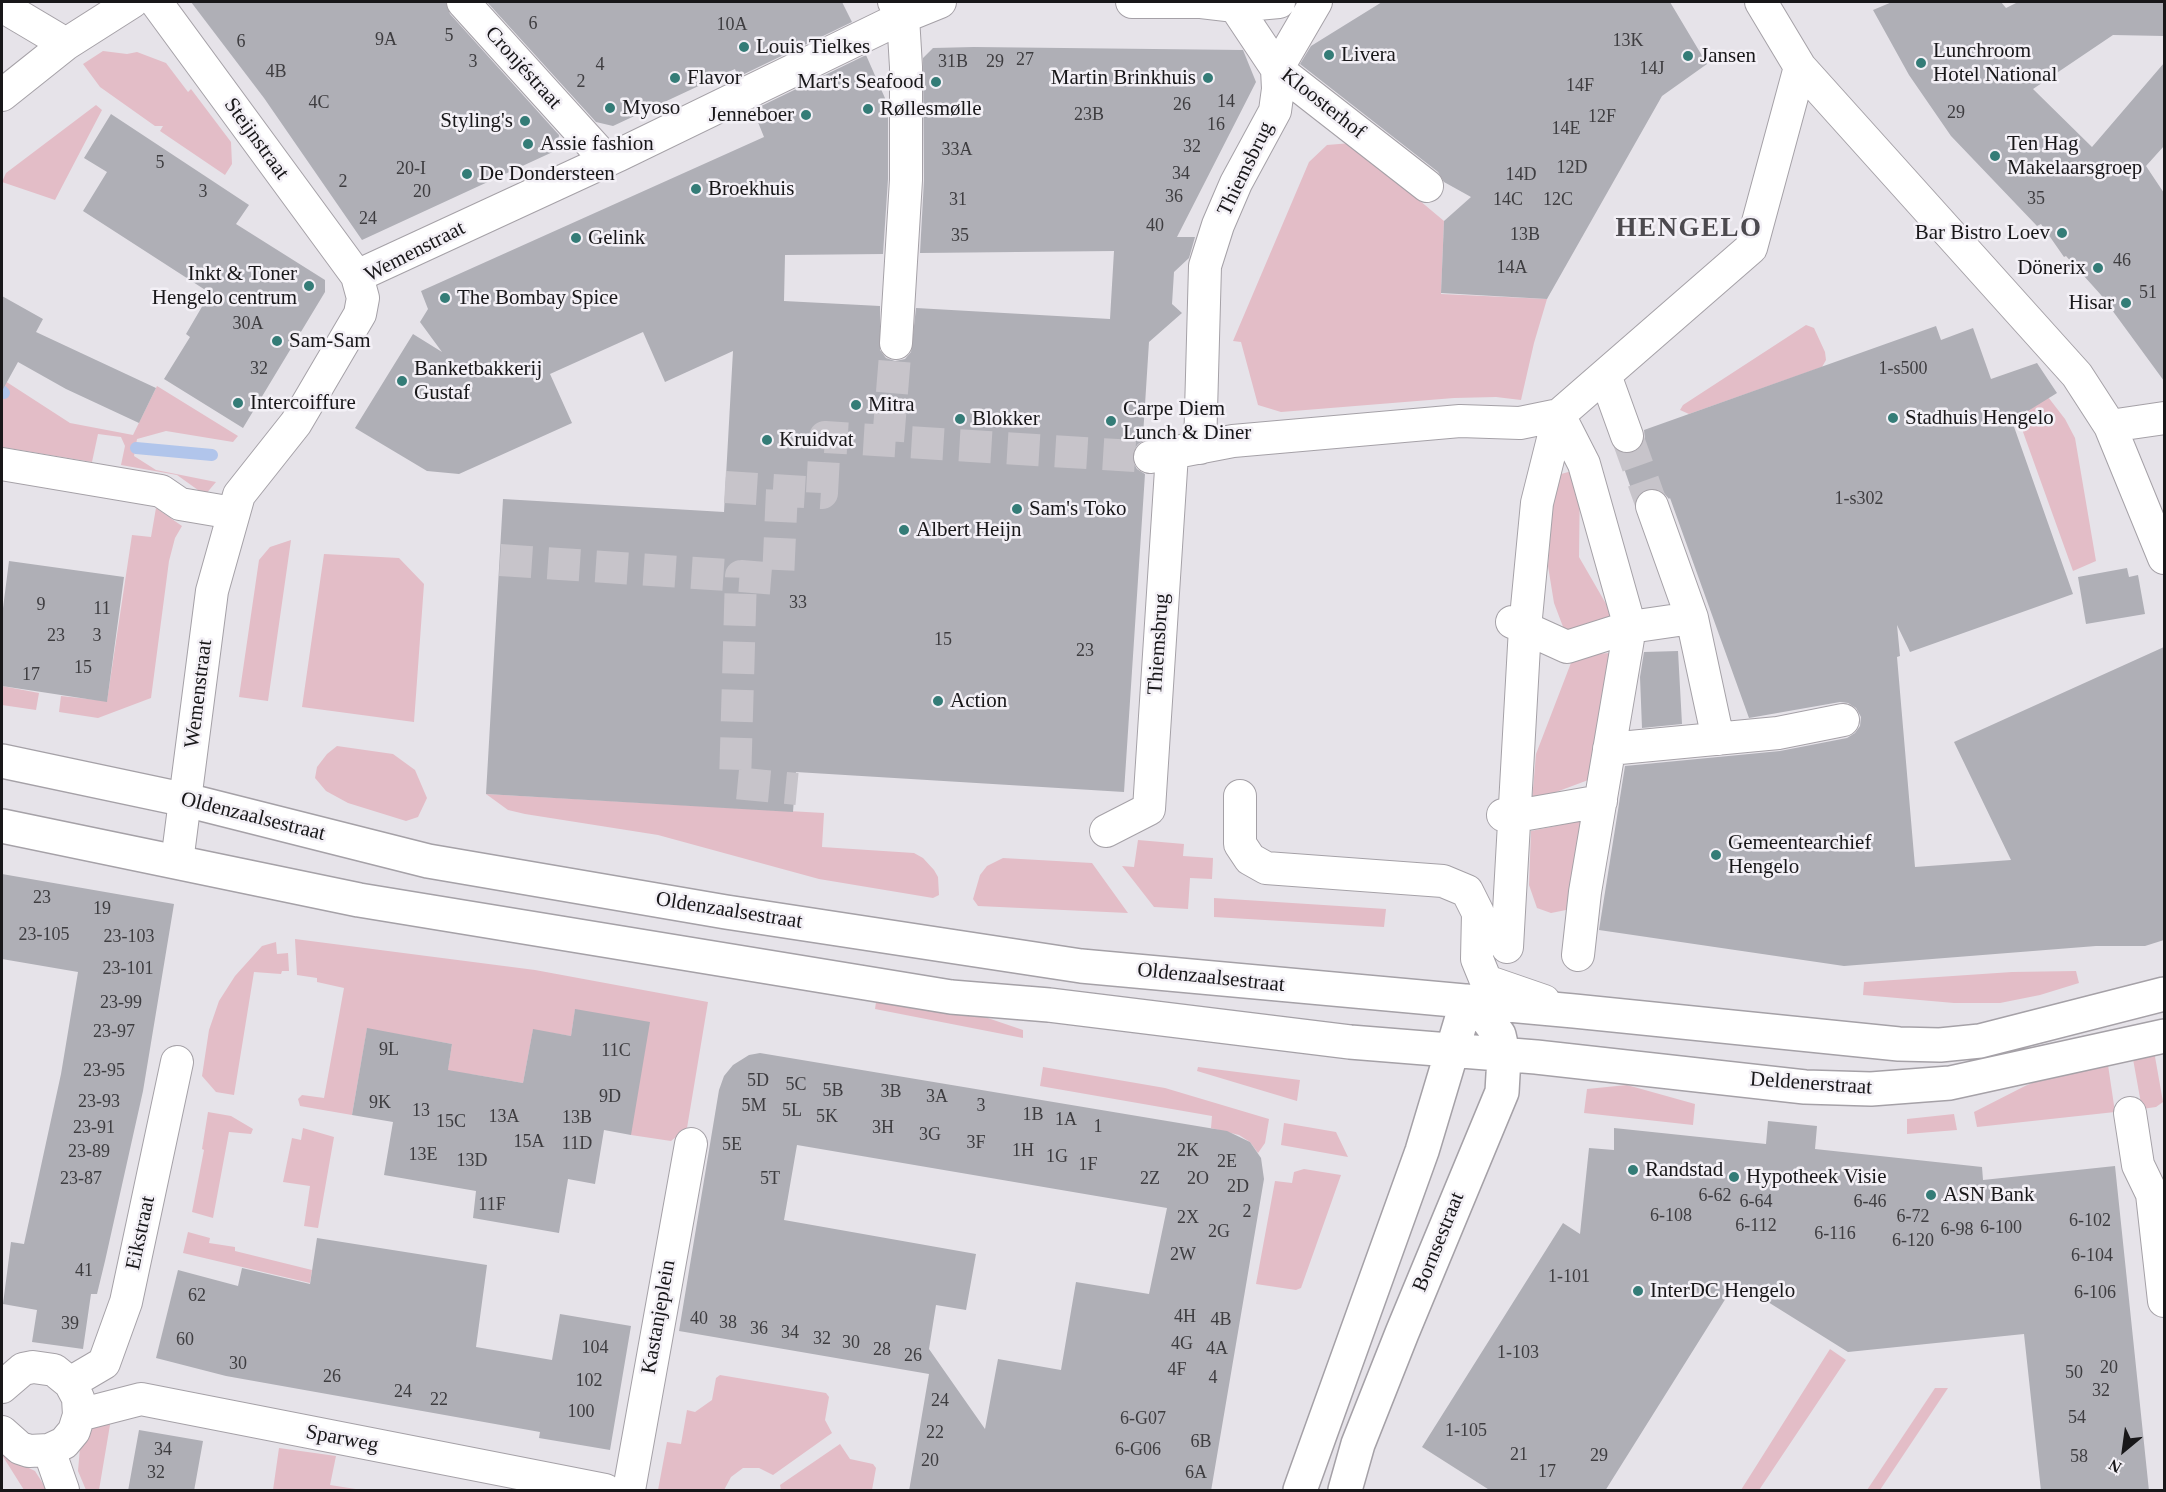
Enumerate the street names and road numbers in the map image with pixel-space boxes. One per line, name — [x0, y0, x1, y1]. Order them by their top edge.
street label: Cronjéstraat — [479, 21, 567, 115]
street label: Kloosterhof — [1276, 63, 1370, 145]
street label: Steijnstraat — [218, 93, 294, 185]
street label: Thiemsbrug — [1212, 118, 1280, 220]
street label: Wemenstraat — [361, 216, 469, 288]
street label: Thiemsbrug — [1143, 593, 1175, 695]
street label: Wemenstraat — [180, 638, 218, 750]
street label: Oldenzaalsestraat — [178, 787, 328, 847]
street label: Oldenzaalsestraat — [654, 887, 804, 935]
street label: Oldenzaalsestraat — [1136, 958, 1286, 998]
street label: Deldenerstraat — [1749, 1067, 1873, 1101]
street label: Bornsestraat — [1408, 1189, 1470, 1295]
street label: Eikstraat — [121, 1194, 161, 1272]
street label: Kastanjeplein — [637, 1258, 681, 1376]
street label: Sparweg — [304, 1420, 380, 1458]

